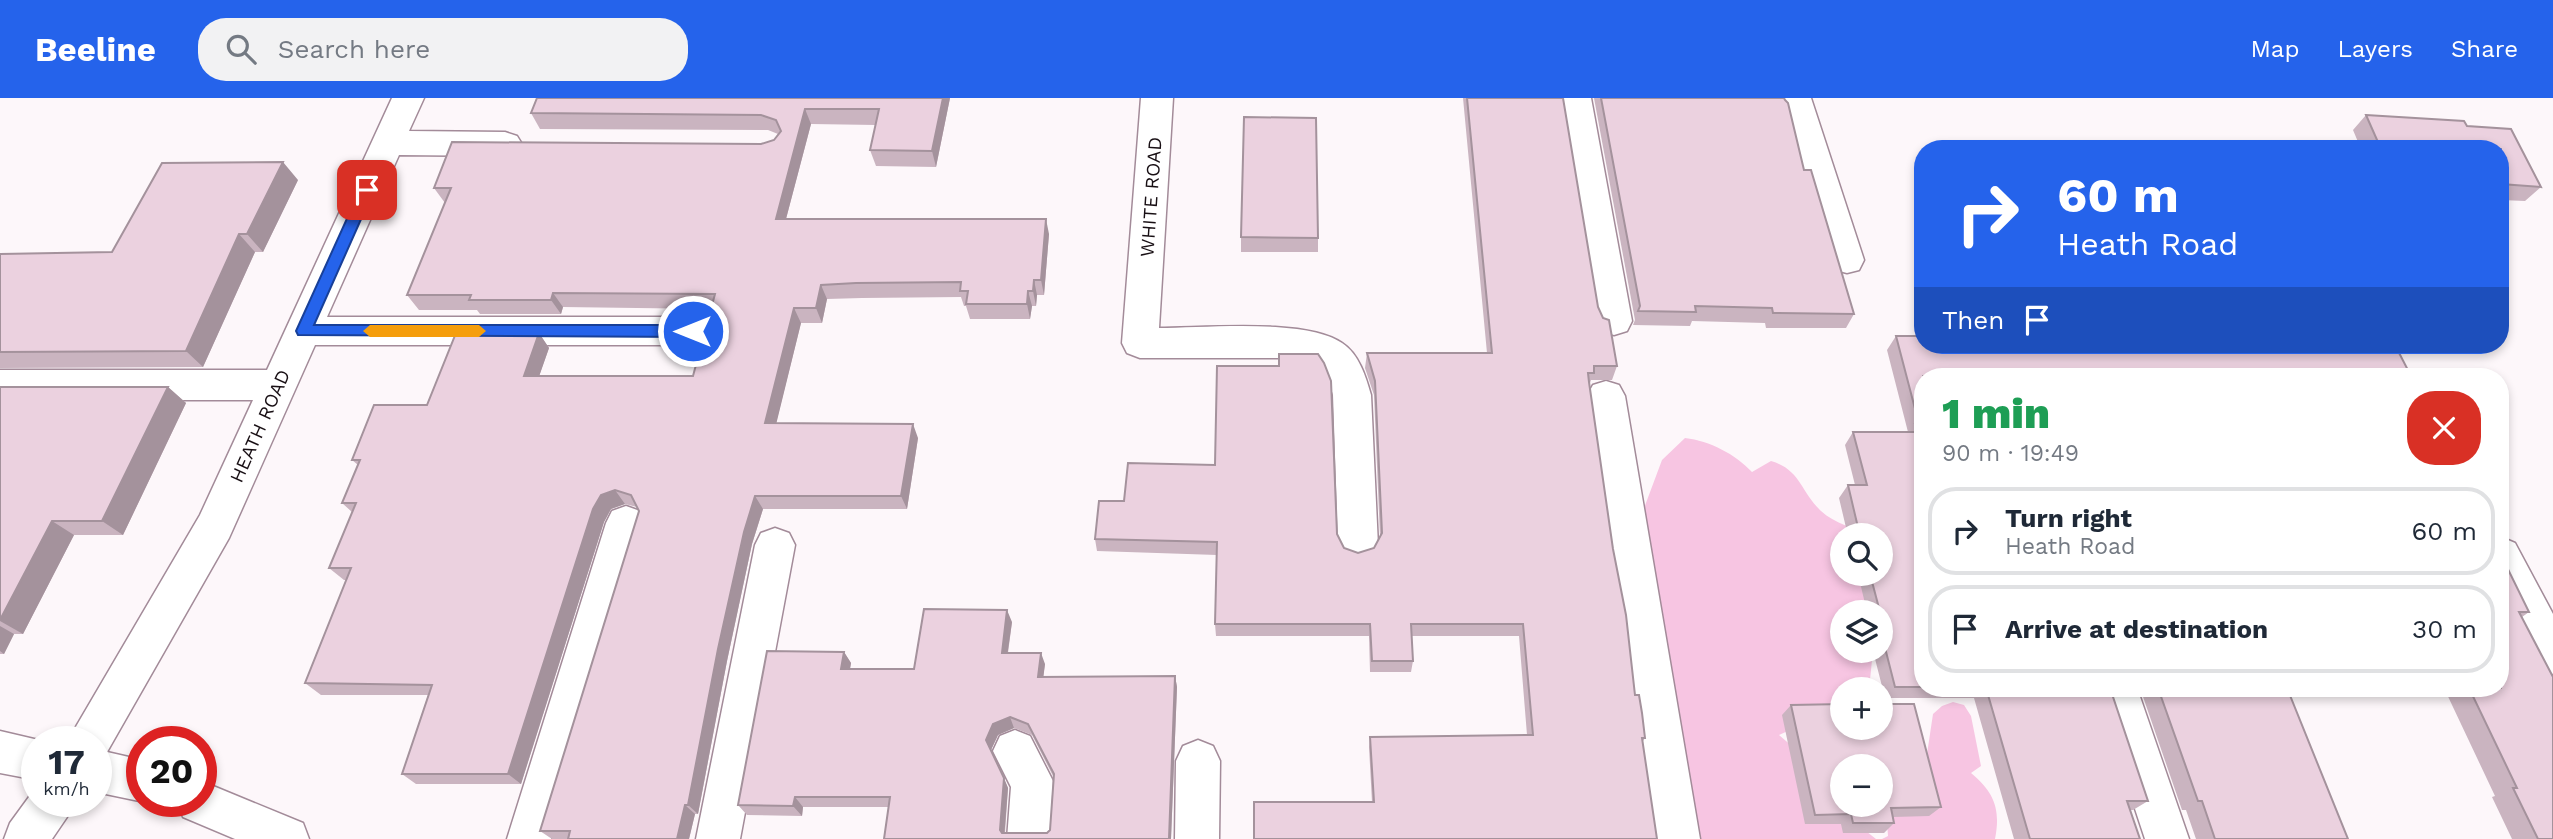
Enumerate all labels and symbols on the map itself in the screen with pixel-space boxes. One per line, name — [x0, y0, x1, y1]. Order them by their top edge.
street label: WHITE ROAD — [1135, 136, 1167, 258]
pin — [337, 160, 397, 220]
position arrow — [656, 294, 730, 368]
street label: HEATH ROAD — [225, 366, 295, 486]
speed limit sign: 20 — [126, 726, 217, 817]

